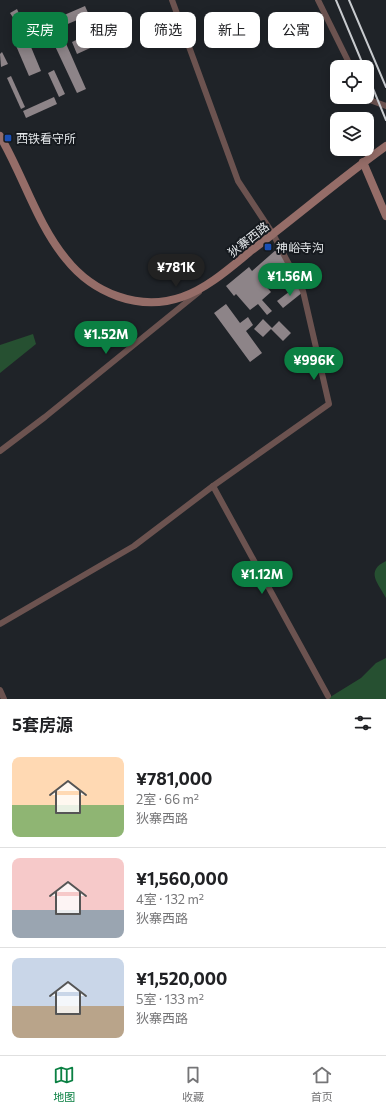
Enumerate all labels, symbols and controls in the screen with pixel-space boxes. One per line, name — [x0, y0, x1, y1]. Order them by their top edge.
chip: 买房 — [12, 12, 68, 48]
chip: 租房 — [76, 12, 132, 48]
chip: 筛选 — [140, 12, 196, 48]
chip: 新上 — [204, 12, 260, 48]
chip: 公寓 — [268, 12, 324, 48]
map controls — [330, 60, 374, 156]
button: locate — [330, 60, 374, 104]
button: layers — [330, 112, 374, 156]
place label: 西铁看守所 — [16, 131, 76, 145]
marker: 西铁看守所 — [3, 133, 13, 143]
street label: 狄寨西路 — [225, 219, 271, 259]
place label: 神峪寺沟 — [276, 240, 324, 254]
marker: 神峪寺沟 — [263, 242, 273, 252]
pin: ¥781K — [148, 254, 204, 288]
text: ¥781K — [157, 259, 195, 275]
pin: ¥1.56M — [257, 263, 323, 297]
text: ¥1.56M — [267, 268, 313, 284]
pin: ¥1.52M — [73, 321, 139, 355]
text: ¥1.52M — [83, 326, 129, 342]
pin: ¥996K — [286, 347, 342, 381]
text: ¥996K — [293, 352, 335, 368]
pin: ¥1.12M — [229, 561, 295, 595]
text: ¥1.12M — [241, 566, 283, 582]
icon: filters — [352, 712, 374, 734]
text: 5套房源 — [12, 714, 73, 735]
text: ¥781,000 — [136, 768, 212, 789]
icon: home — [44, 773, 92, 821]
text: 2室 · 66 m² — [136, 791, 199, 807]
text: 狄寨西路 — [136, 810, 188, 826]
text: ¥1,560,000 — [136, 868, 228, 889]
icon: home — [44, 874, 92, 922]
text: 4室 · 132 m² — [136, 891, 204, 907]
text: 狄寨西路 — [136, 910, 188, 926]
text: ¥1,520,000 — [136, 968, 227, 989]
icon: home — [44, 974, 92, 1022]
text: 5室 · 133 m² — [136, 991, 204, 1007]
text: 狄寨西路 — [136, 1010, 188, 1026]
tab: 地图 — [53, 1064, 75, 1104]
tab: 收藏 — [182, 1064, 204, 1104]
tab: 首页 — [311, 1064, 333, 1104]

